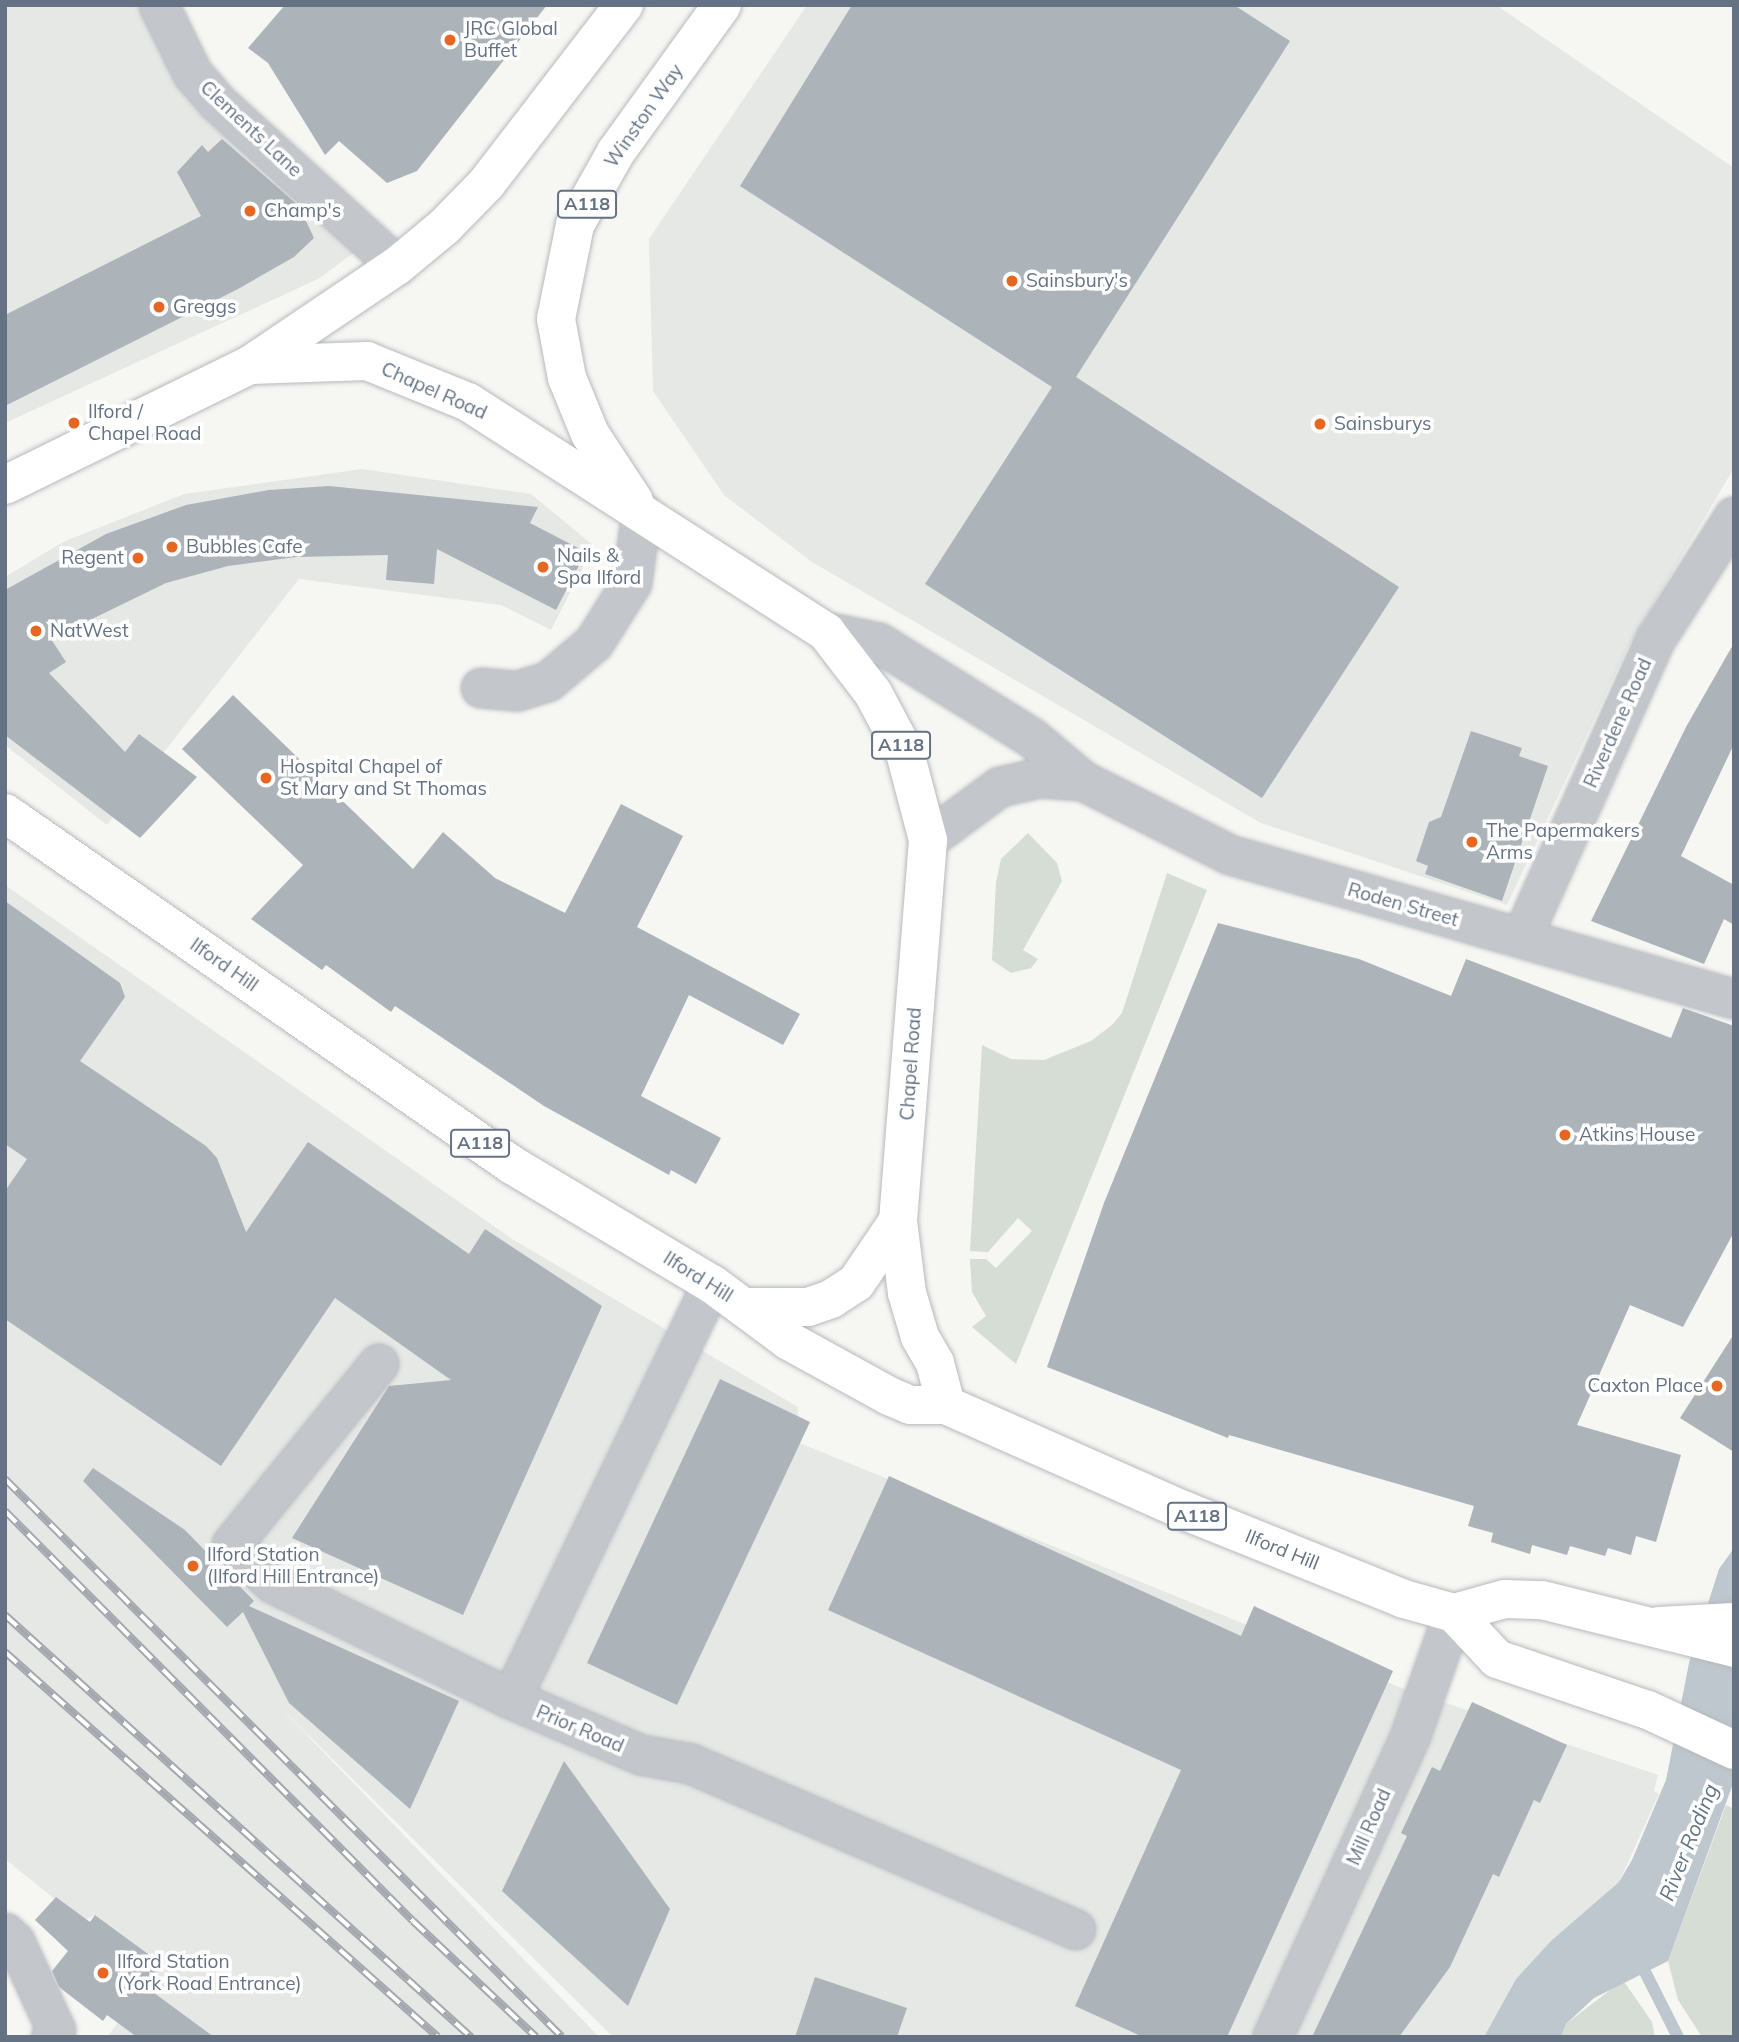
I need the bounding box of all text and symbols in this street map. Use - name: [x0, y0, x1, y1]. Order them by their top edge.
- place label: JRC Global Buffet: [464, 18, 558, 62]
- marker: JRC Global Buffet: [442, 32, 458, 48]
- street label: Winston Way: [600, 60, 688, 172]
- street label: Clements Lane: [196, 76, 306, 182]
- road number: A118: [556, 190, 618, 218]
- place label: Champ's: [264, 200, 341, 222]
- marker: Champ's: [242, 203, 258, 219]
- place label: Sainsbury's: [1026, 270, 1128, 292]
- marker: Sainsbury's: [1004, 273, 1020, 289]
- place label: Greggs: [173, 296, 236, 318]
- marker: Greggs: [151, 299, 167, 315]
- street label: Chapel Road: [378, 358, 490, 424]
- place label: Ilford / Chapel Road: [88, 401, 201, 445]
- place label: Sainsburys: [1334, 413, 1431, 435]
- marker: Ilford / Chapel Road: [66, 415, 82, 431]
- marker: Sainsburys: [1312, 416, 1328, 432]
- place label: Bubbles Cafe: [186, 536, 302, 558]
- marker: Bubbles Cafe: [164, 539, 180, 555]
- place label: Nails & Spa Ilford: [557, 545, 641, 589]
- place label: Regent: [61, 547, 124, 569]
- marker: Regent: [130, 550, 146, 566]
- marker: Nails & Spa Ilford: [535, 559, 551, 575]
- place label: NatWest: [50, 620, 129, 642]
- marker: NatWest: [28, 623, 44, 639]
- street label: Riverdene Road: [1579, 655, 1657, 791]
- road number: A118: [870, 730, 932, 760]
- place label: Hospital Chapel of St Mary and St Thomas: [280, 756, 487, 800]
- marker: Hospital Chapel of St Mary and St Thomas: [258, 770, 274, 786]
- place label: The Papermakers Arms: [1486, 820, 1640, 864]
- marker: The Papermakers Arms: [1464, 834, 1480, 850]
- street label: Roden Street: [1345, 878, 1461, 932]
- street label: Ilford Hill: [186, 933, 262, 997]
- street label: Chapel Road: [896, 1007, 926, 1121]
- place label: Atkins House: [1579, 1124, 1695, 1146]
- marker: Atkins House: [1557, 1127, 1573, 1143]
- road number: A118: [448, 1128, 512, 1158]
- street label: Ilford Hill: [659, 1247, 737, 1307]
- place label: Caxton Place: [1587, 1375, 1703, 1397]
- marker: Caxton Place: [1709, 1378, 1725, 1394]
- road number: A118: [1166, 1502, 1228, 1531]
- street label: Ilford Hill: [1242, 1525, 1322, 1575]
- place label: Ilford Station (Ilford Hill Entrance): [207, 1544, 379, 1588]
- marker: Ilford Station (Ilford Hill Entrance): [185, 1558, 201, 1574]
- street label: Prior Road: [533, 1700, 627, 1758]
- water label: River Roding: [1653, 1780, 1723, 1904]
- street label: Mill Road: [1342, 1785, 1396, 1869]
- place label: Ilford Station (York Road Entrance): [117, 1951, 301, 1995]
- marker: Ilford Station (York Road Entrance): [95, 1965, 111, 1981]

